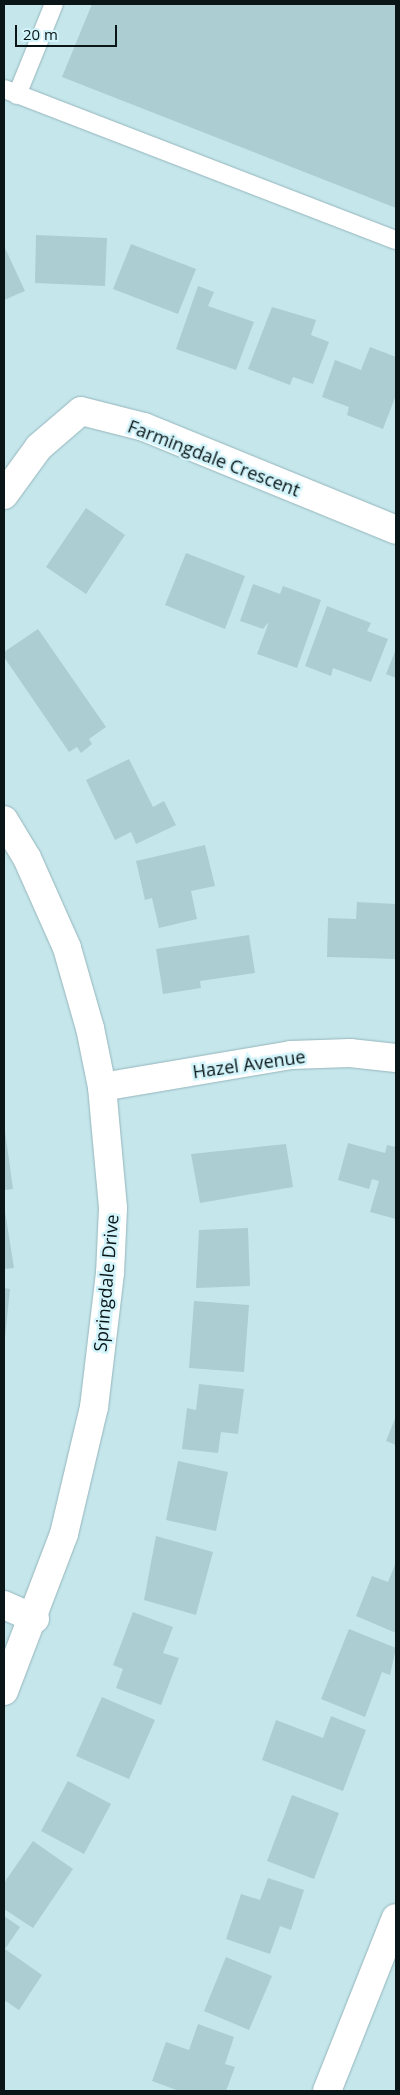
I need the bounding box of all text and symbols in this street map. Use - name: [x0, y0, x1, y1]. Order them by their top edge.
- scale bar: [18, 15, 120, 47]
- text: 20 m: [23, 24, 58, 44]
- street label: Farmingdale Crescent: [125, 415, 303, 501]
- street label: Hazel Avenue: [191, 1045, 307, 1083]
- street label: Springdale Drive: [89, 1213, 123, 1353]

